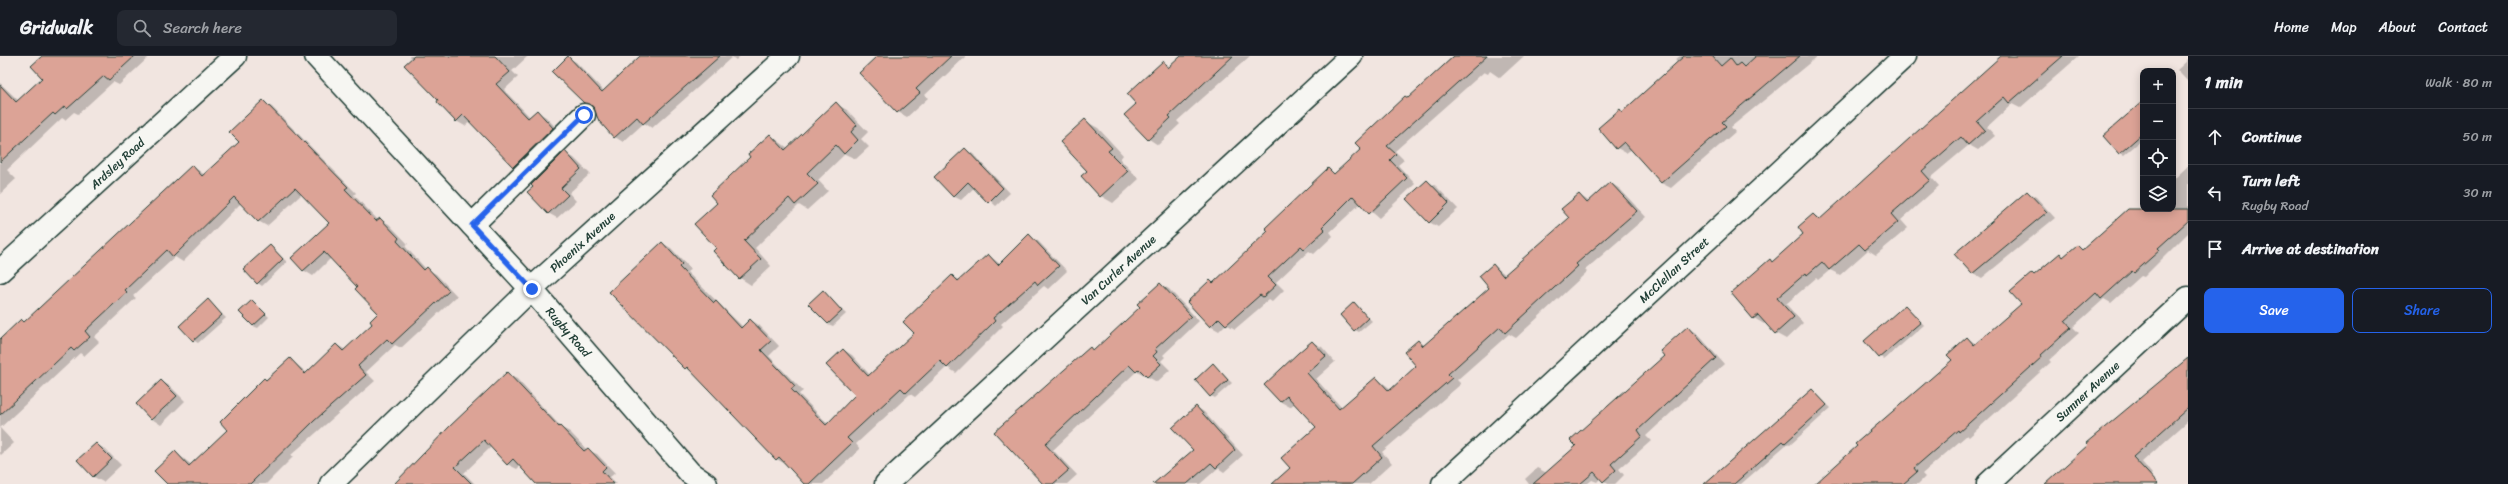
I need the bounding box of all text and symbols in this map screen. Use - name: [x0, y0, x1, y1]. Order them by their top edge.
- search box: [117, 10, 397, 46]
- text: Gridwalk: [20, 11, 93, 44]
- text: Search here: [163, 15, 242, 41]
- text: Home: [2274, 15, 2309, 40]
- text: Map: [2331, 15, 2357, 40]
- text: About: [2379, 15, 2416, 40]
- text: Contact: [2438, 15, 2488, 40]
- icon: search: [131, 17, 153, 39]
- text: 1 min: [2204, 67, 2243, 97]
- map controls: [2140, 68, 2176, 212]
- button: +: [2140, 68, 2176, 104]
- text: Walk · 80 m: [2425, 71, 2492, 94]
- button: −: [2140, 104, 2176, 140]
- route start: [575, 106, 593, 124]
- text: Continue: [2242, 124, 2302, 150]
- text: 50 m: [2462, 125, 2492, 148]
- icon: ahead: [2204, 126, 2226, 148]
- street label: Ardsley Road: [84, 132, 151, 196]
- button: locate: [2140, 140, 2176, 176]
- text: Turn left: [2242, 168, 2300, 194]
- button: layers: [2140, 176, 2176, 212]
- text: 30 m: [2463, 181, 2492, 204]
- icon: left: [2204, 182, 2226, 204]
- text: Rugby Road: [2242, 194, 2308, 217]
- street label: Phoenix Avenue: [544, 206, 621, 278]
- street label: Van Curler Avenue: [1076, 229, 1162, 311]
- street label: McClellan Street: [1634, 231, 1715, 309]
- text: Arrive at destination: [2242, 236, 2379, 262]
- icon: arrive: [2204, 238, 2226, 260]
- route end: [523, 280, 541, 298]
- button: Save: [2204, 288, 2344, 333]
- button: Share: [2352, 288, 2492, 333]
- street label: Rugby Road: [540, 302, 598, 364]
- street label: Sumner Avenue: [2050, 355, 2125, 427]

